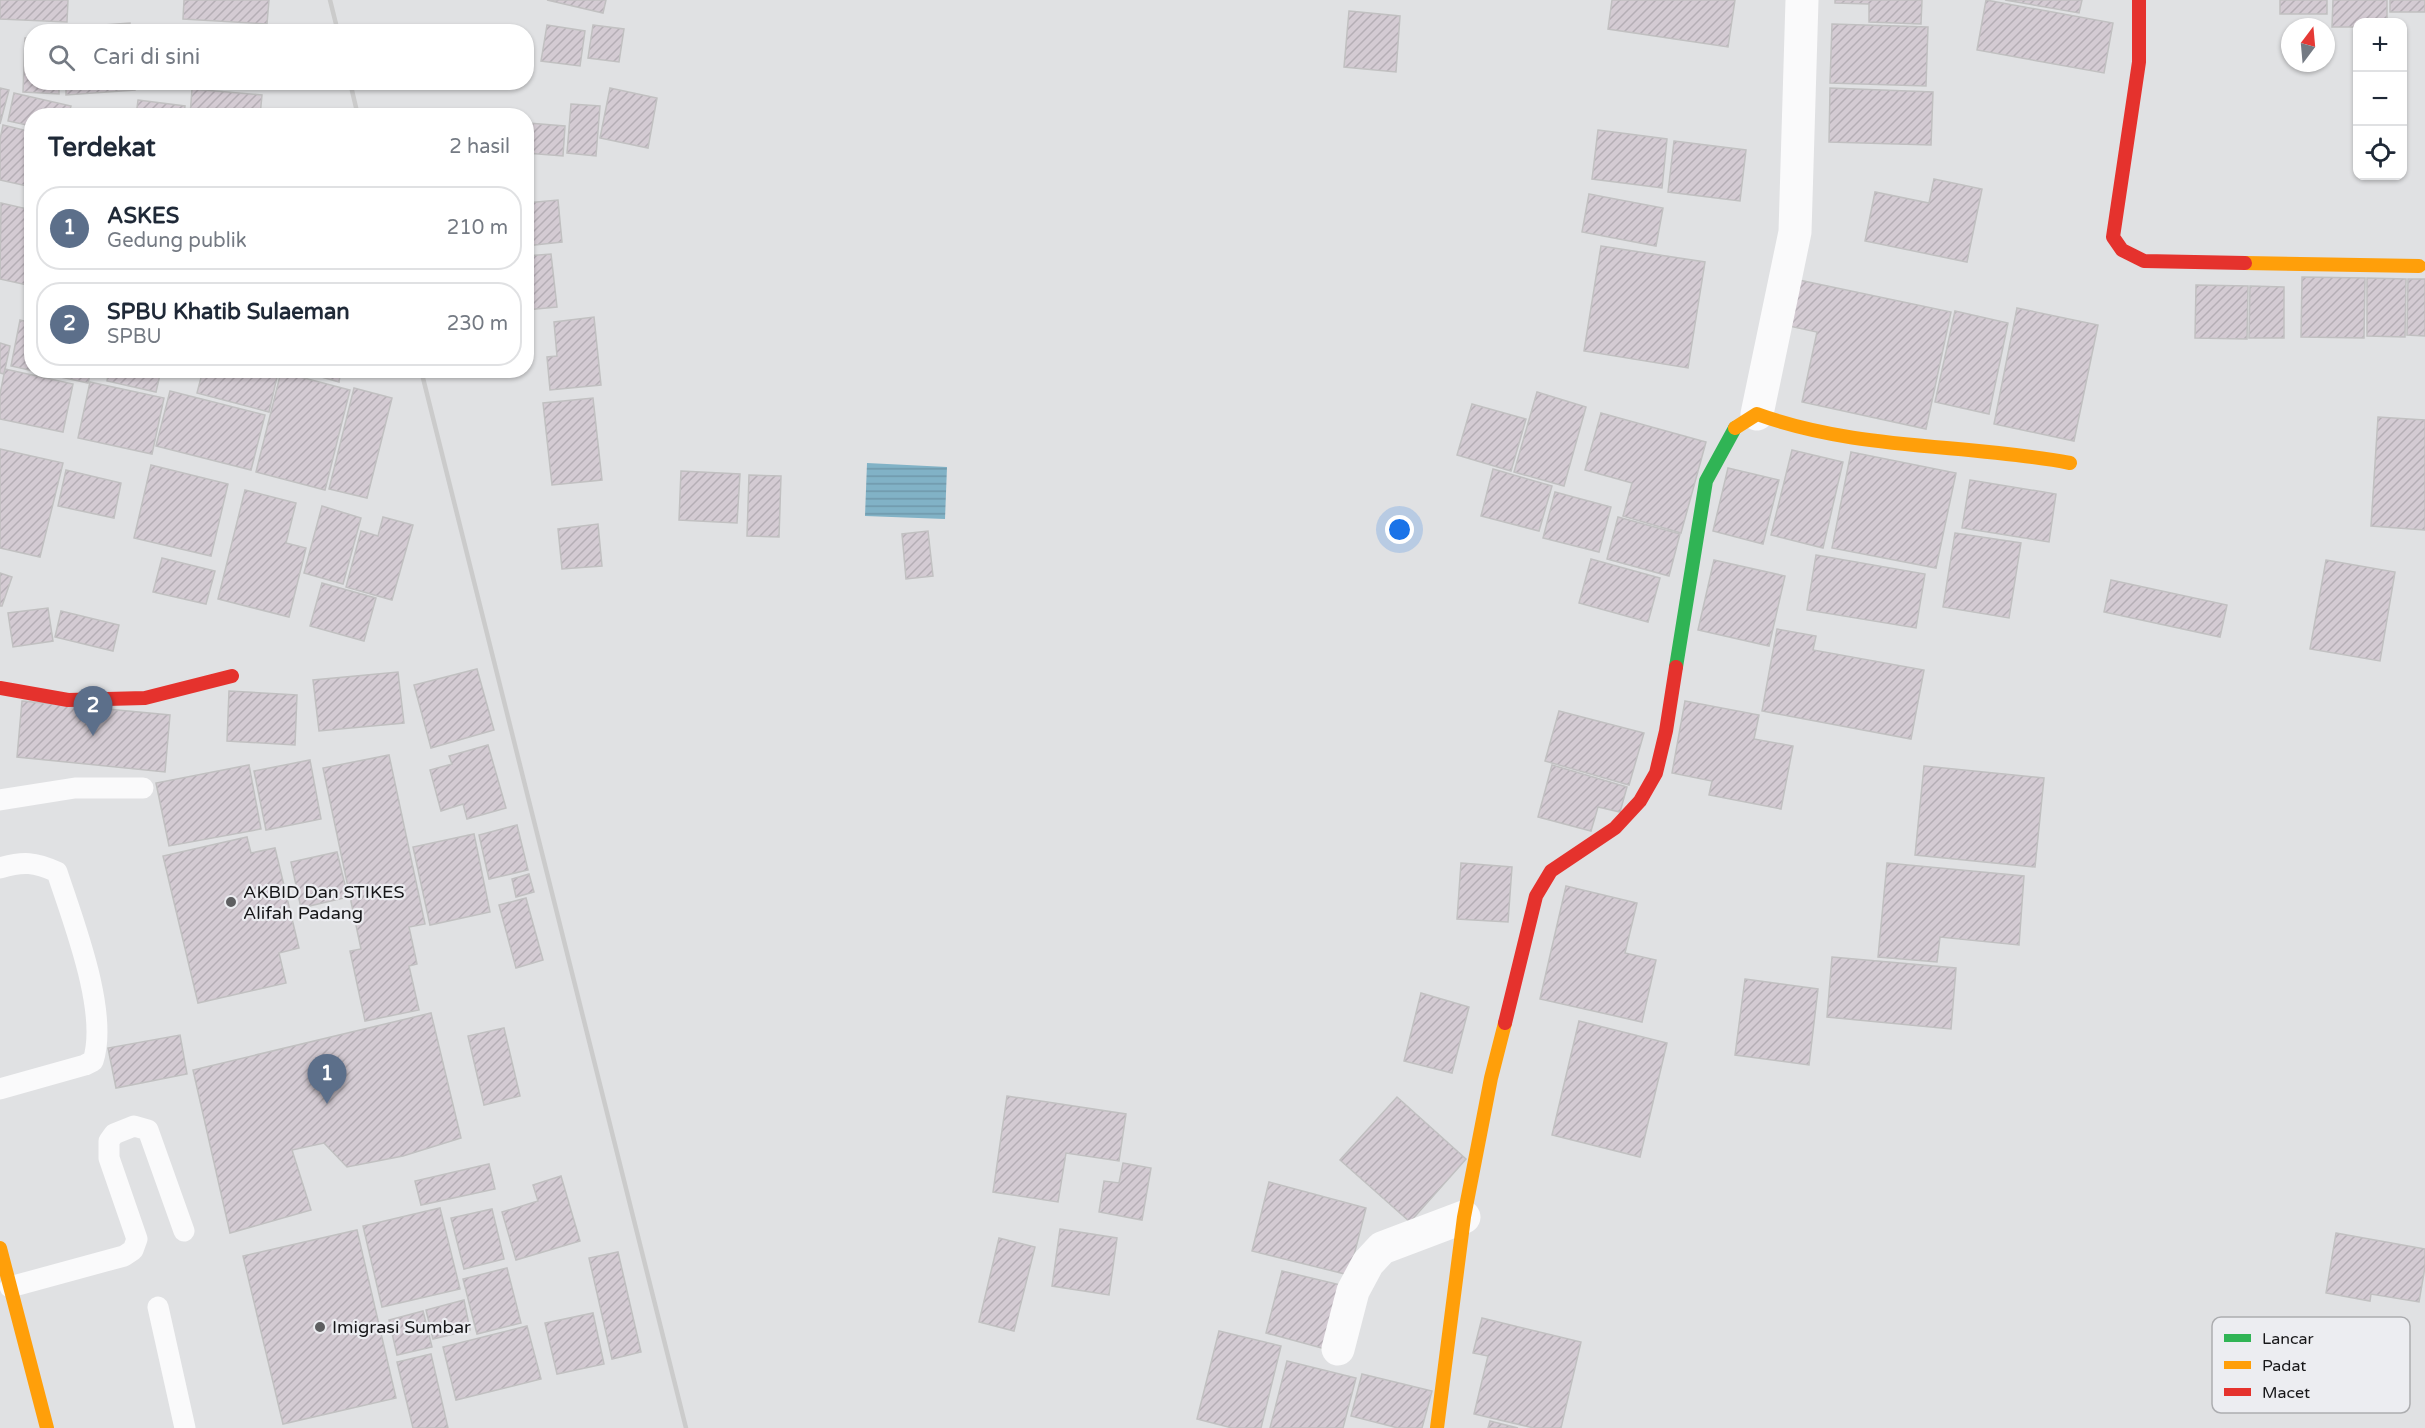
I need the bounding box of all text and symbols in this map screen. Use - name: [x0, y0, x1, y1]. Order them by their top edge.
- north arrow: [2281, 18, 2335, 72]
- map controls: [2353, 18, 2407, 180]
- button: +: [2353, 18, 2407, 72]
- search box: [24, 24, 534, 90]
- icon: search: [45, 41, 78, 74]
- text: Cari di sini: [93, 44, 200, 70]
- button: −: [2353, 72, 2407, 126]
- button: locate: [2353, 126, 2407, 180]
- text: Terdekat: [48, 132, 156, 163]
- text: 2 hasil: [449, 135, 510, 159]
- text: ASKES: [107, 203, 179, 229]
- text: 1: [63, 216, 76, 240]
- text: 210 m: [447, 216, 508, 240]
- text: Gedung publik: [107, 229, 247, 253]
- text: SPBU Khatib Sulaeman: [107, 299, 350, 325]
- text: 2: [63, 312, 76, 336]
- text: 230 m: [447, 312, 508, 336]
- text: SPBU: [107, 325, 162, 349]
- your location: [1385, 515, 1414, 544]
- pin: 2: [74, 686, 112, 736]
- place label: AKBID Dan STIKES Alifah Padang: [243, 881, 405, 924]
- marker: AKBID Dan STIKES Alifah Padang: [224, 895, 238, 909]
- pin: 1: [308, 1054, 346, 1104]
- place label: Imigrasi Sumbar: [332, 1316, 471, 1338]
- legend: [2212, 1317, 2410, 1413]
- marker: Imigrasi Sumbar: [313, 1320, 327, 1334]
- text: Lancar: [2262, 1329, 2314, 1349]
- text: Padat: [2262, 1356, 2306, 1376]
- text: Macet: [2262, 1383, 2310, 1403]

